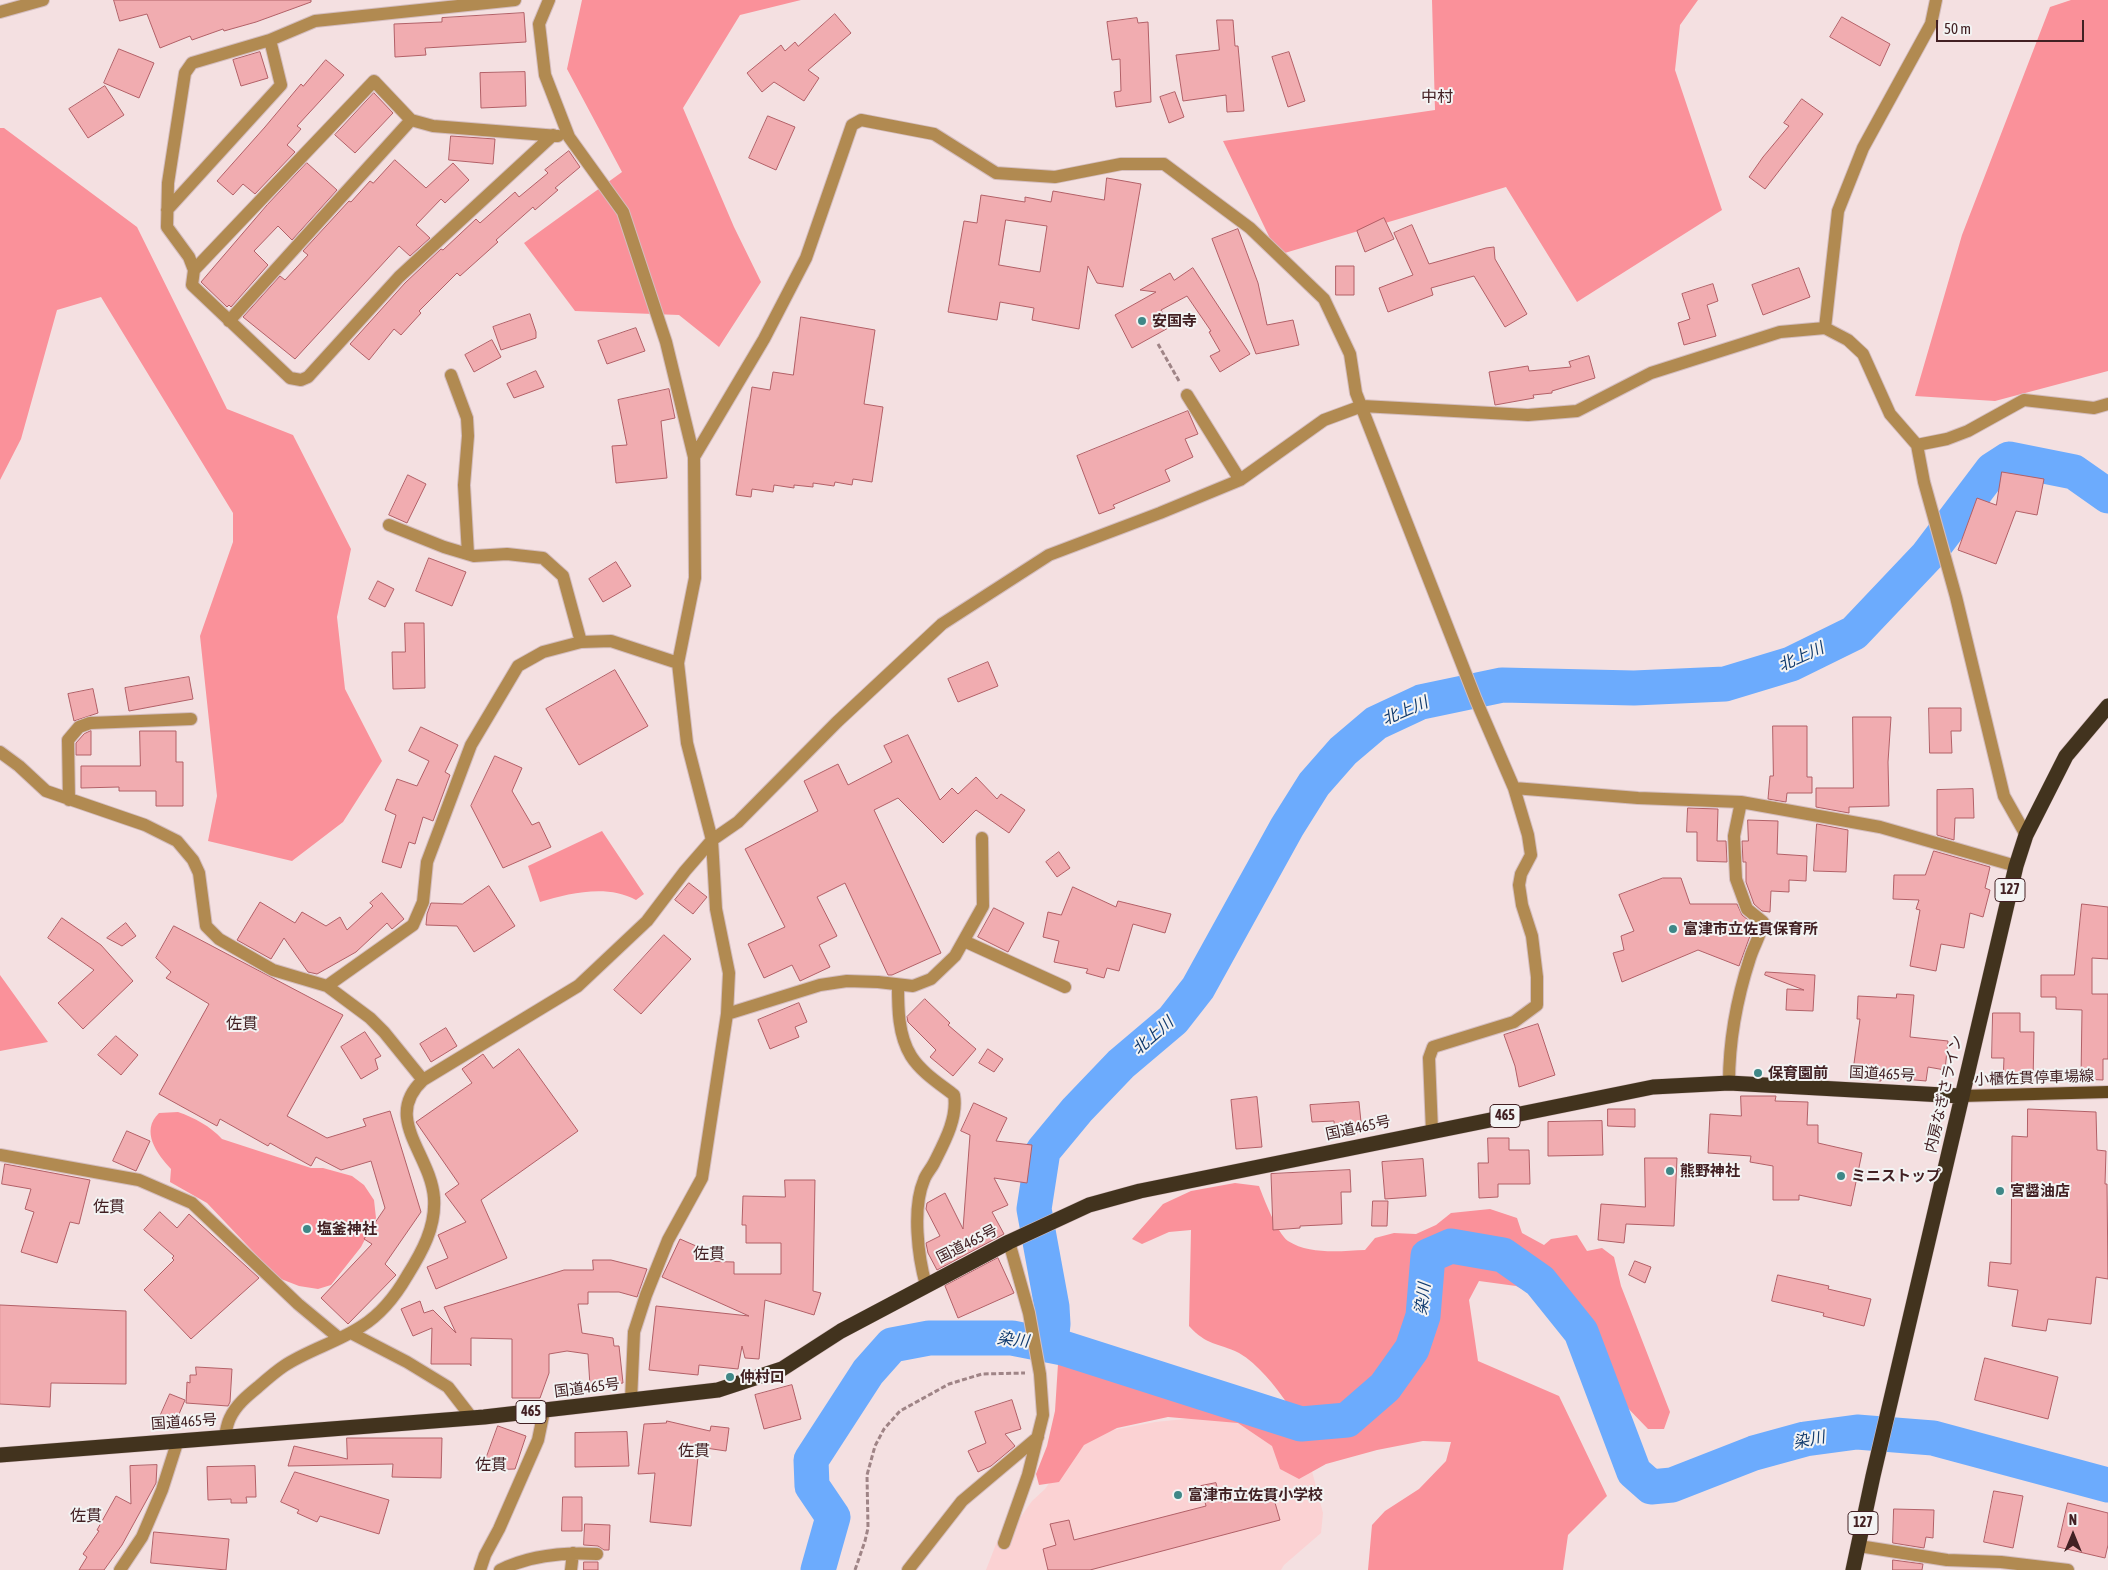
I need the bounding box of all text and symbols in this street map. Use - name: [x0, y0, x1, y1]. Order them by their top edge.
- scale bar: [1938, 10, 2086, 42]
- text: 50 m: [1944, 20, 1971, 37]
- district label: 中村: [1421, 87, 1453, 107]
- place label: 安国寺: [1152, 312, 1197, 330]
- marker: 安国寺: [1136, 315, 1148, 327]
- water label: 北上川: [1775, 638, 1827, 676]
- water label: 北上川: [1379, 693, 1431, 729]
- road number: 127: [1995, 878, 2025, 902]
- place label: 富津市立佐貫保育所: [1683, 920, 1818, 938]
- marker: 富津市立佐貫保育所: [1667, 923, 1679, 935]
- water label: 北上川: [1129, 1013, 1177, 1059]
- district label: 佐貫: [226, 1014, 258, 1034]
- street label: 内房なぎさライン: [1922, 1034, 1966, 1154]
- street label: 国道465号: [1848, 1063, 1916, 1085]
- place label: 保育園前: [1768, 1064, 1828, 1082]
- marker: 保育園前: [1752, 1067, 1764, 1079]
- street label: 小櫃佐貫停車場線: [1974, 1067, 2094, 1089]
- road number: 465: [1490, 1104, 1520, 1128]
- street label: 国道465号: [1324, 1112, 1392, 1144]
- place label: 熊野神社: [1680, 1162, 1740, 1180]
- marker: 熊野神社: [1664, 1165, 1676, 1177]
- place label: ミニストップ: [1851, 1167, 1941, 1185]
- marker: ミニストップ: [1835, 1170, 1847, 1182]
- place label: 宮醤油店: [2010, 1182, 2070, 1200]
- marker: 宮醤油店: [1994, 1185, 2006, 1197]
- district label: 佐貫: [93, 1197, 125, 1217]
- place label: 塩釜神社: [317, 1220, 377, 1238]
- street label: 国道465号: [933, 1221, 1001, 1267]
- marker: 塩釜神社: [301, 1223, 313, 1235]
- district label: 佐貫: [693, 1244, 725, 1264]
- water label: 染川: [1412, 1282, 1434, 1316]
- water label: 染川: [996, 1329, 1030, 1351]
- place label: 仲村口: [740, 1368, 785, 1386]
- marker: 仲村口: [724, 1371, 736, 1383]
- street label: 国道465号: [553, 1375, 621, 1401]
- road number: 465: [516, 1400, 546, 1424]
- street label: 国道465号: [150, 1411, 218, 1433]
- water label: 染川: [1791, 1428, 1827, 1452]
- district label: 佐貫: [678, 1441, 710, 1461]
- district label: 佐貫: [475, 1455, 507, 1475]
- place label: 富津市立佐貫小学校: [1188, 1486, 1323, 1504]
- marker: 富津市立佐貫小学校: [1172, 1489, 1184, 1501]
- district label: 佐貫: [70, 1506, 102, 1526]
- north arrow: [2048, 1510, 2098, 1560]
- road number: 127: [1848, 1512, 1878, 1535]
- text: N: [2069, 1512, 2077, 1528]

